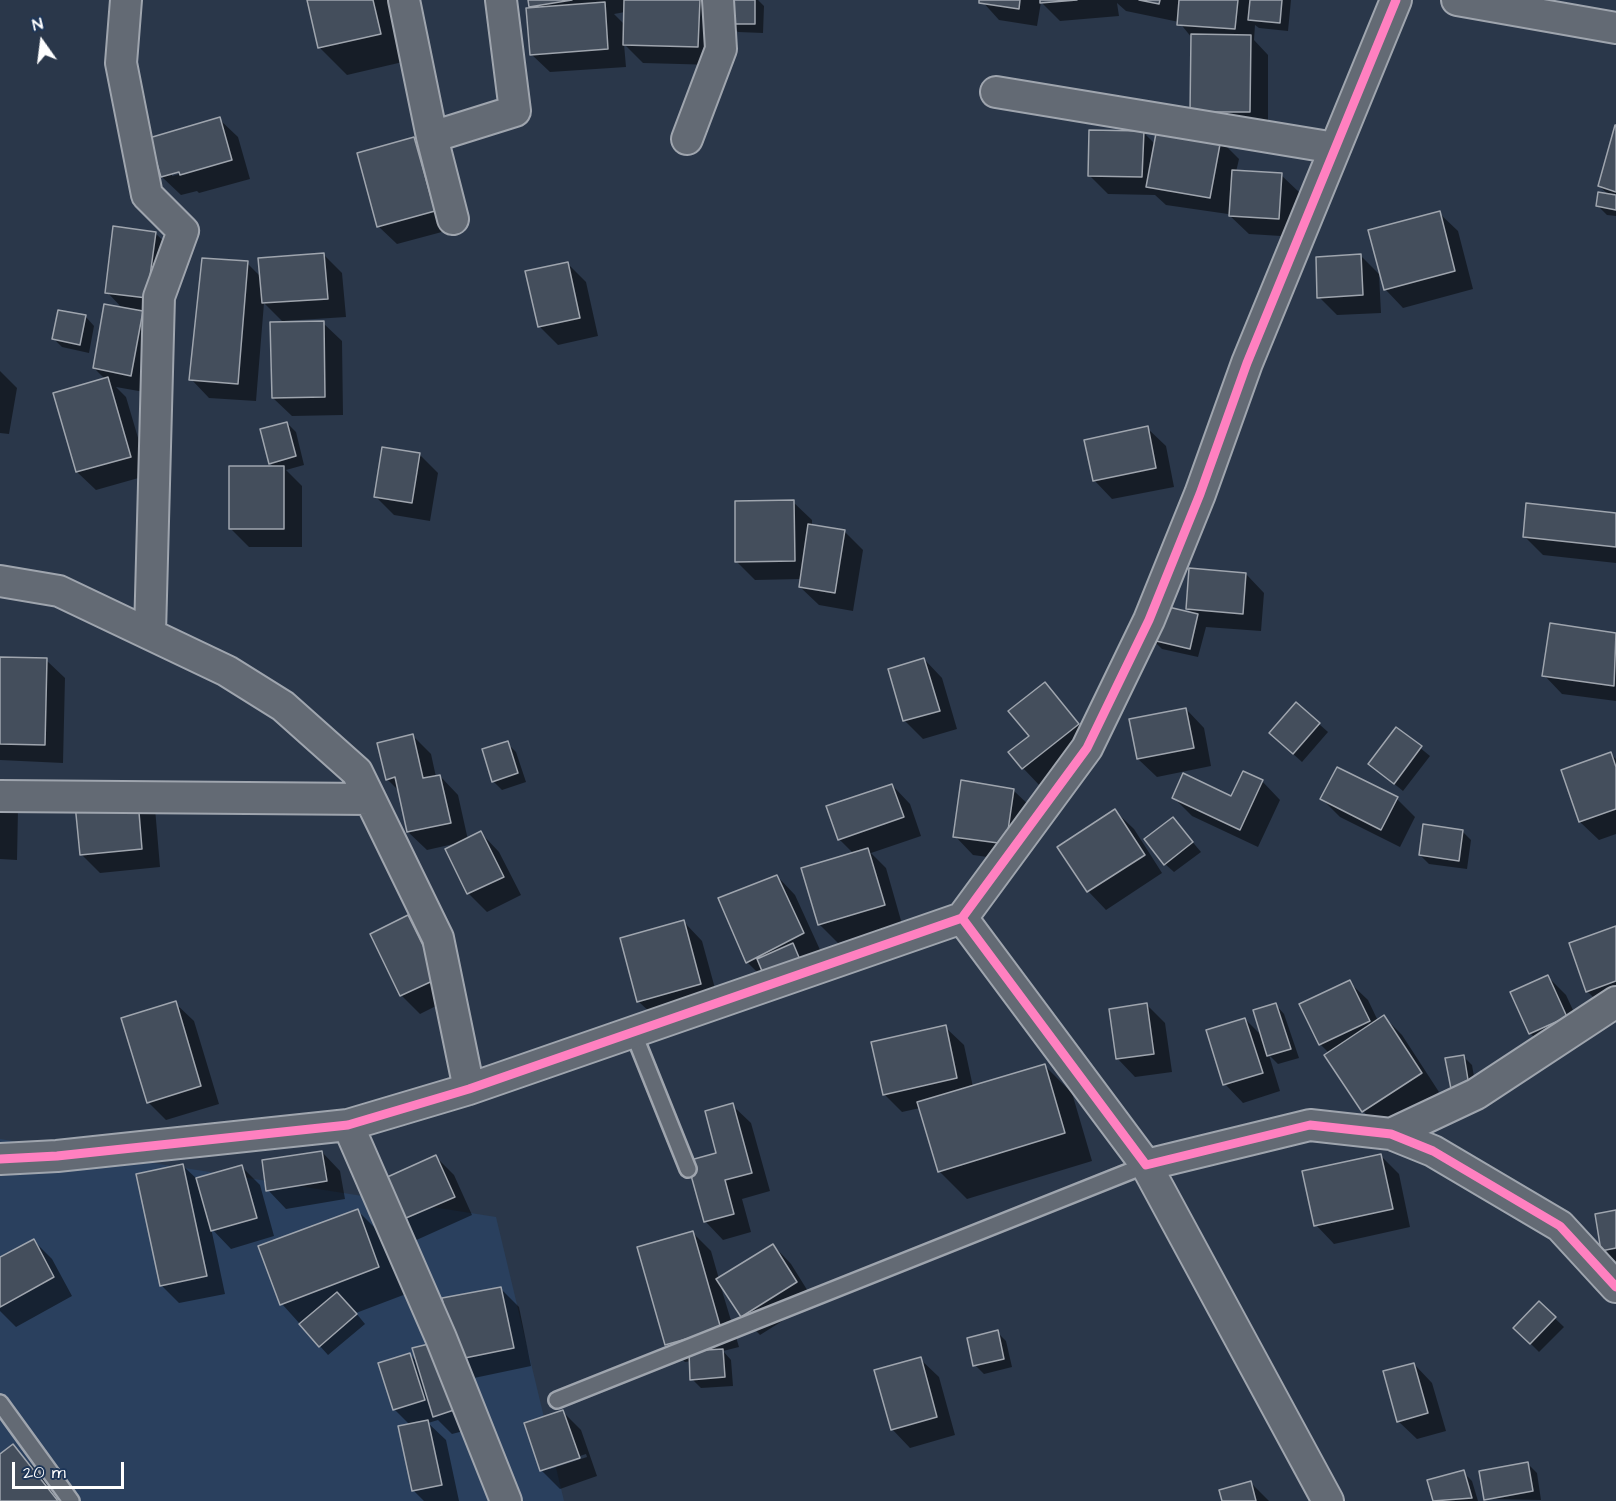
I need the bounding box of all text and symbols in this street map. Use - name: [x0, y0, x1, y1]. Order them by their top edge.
- north arrow: [12, 12, 72, 72]
- text: N: [30, 13, 45, 36]
- scale bar: [15, 1450, 128, 1488]
- text: 20 m: [23, 1460, 66, 1485]

